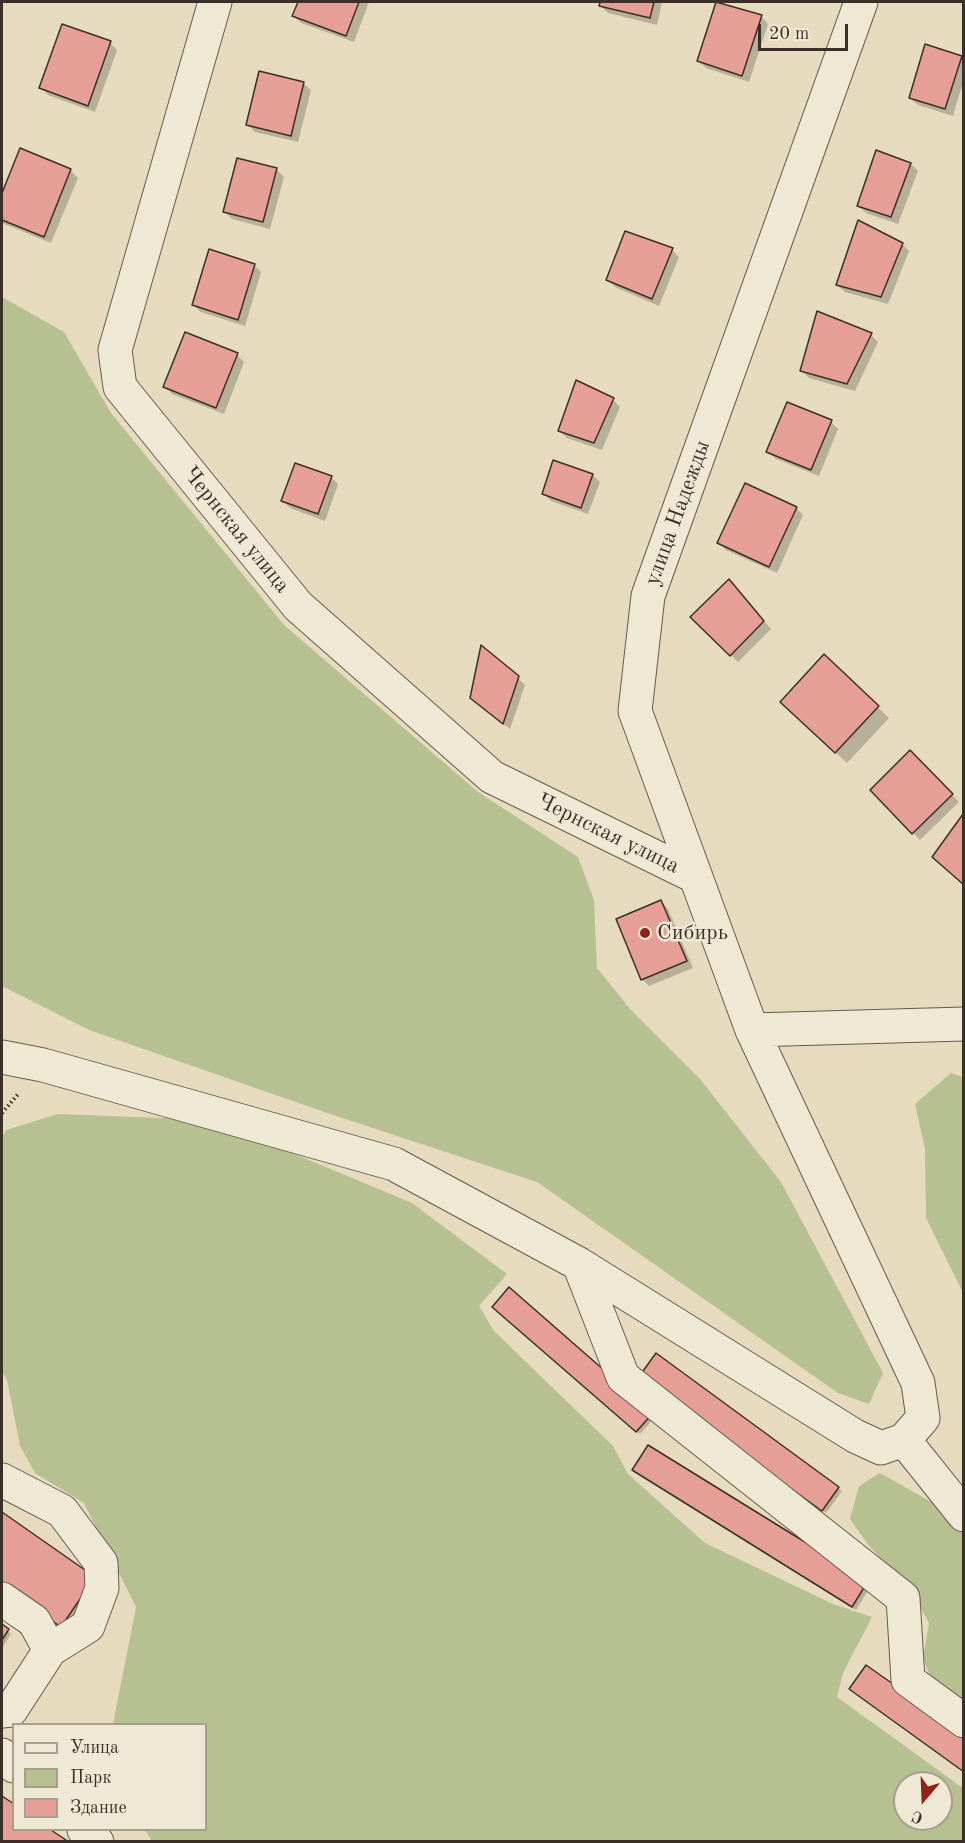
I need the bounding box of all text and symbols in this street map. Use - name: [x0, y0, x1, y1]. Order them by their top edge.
- scale bar: [761, 12, 851, 50]
- text: 20 m: [769, 25, 809, 43]
- street label: улица Надежды: [639, 437, 717, 589]
- street label: Чернская улица: [177, 461, 295, 599]
- street label: Чернская улица: [533, 788, 683, 880]
- place label: Сибирь: [657, 920, 728, 946]
- marker: Сибирь: [638, 926, 652, 940]
- legend: [12, 1723, 207, 1831]
- text: Улица: [70, 1739, 119, 1757]
- text: Парк: [70, 1769, 111, 1787]
- north arrow: [893, 1771, 953, 1831]
- text: Здание: [70, 1799, 127, 1817]
- text: С: [910, 1807, 925, 1825]

